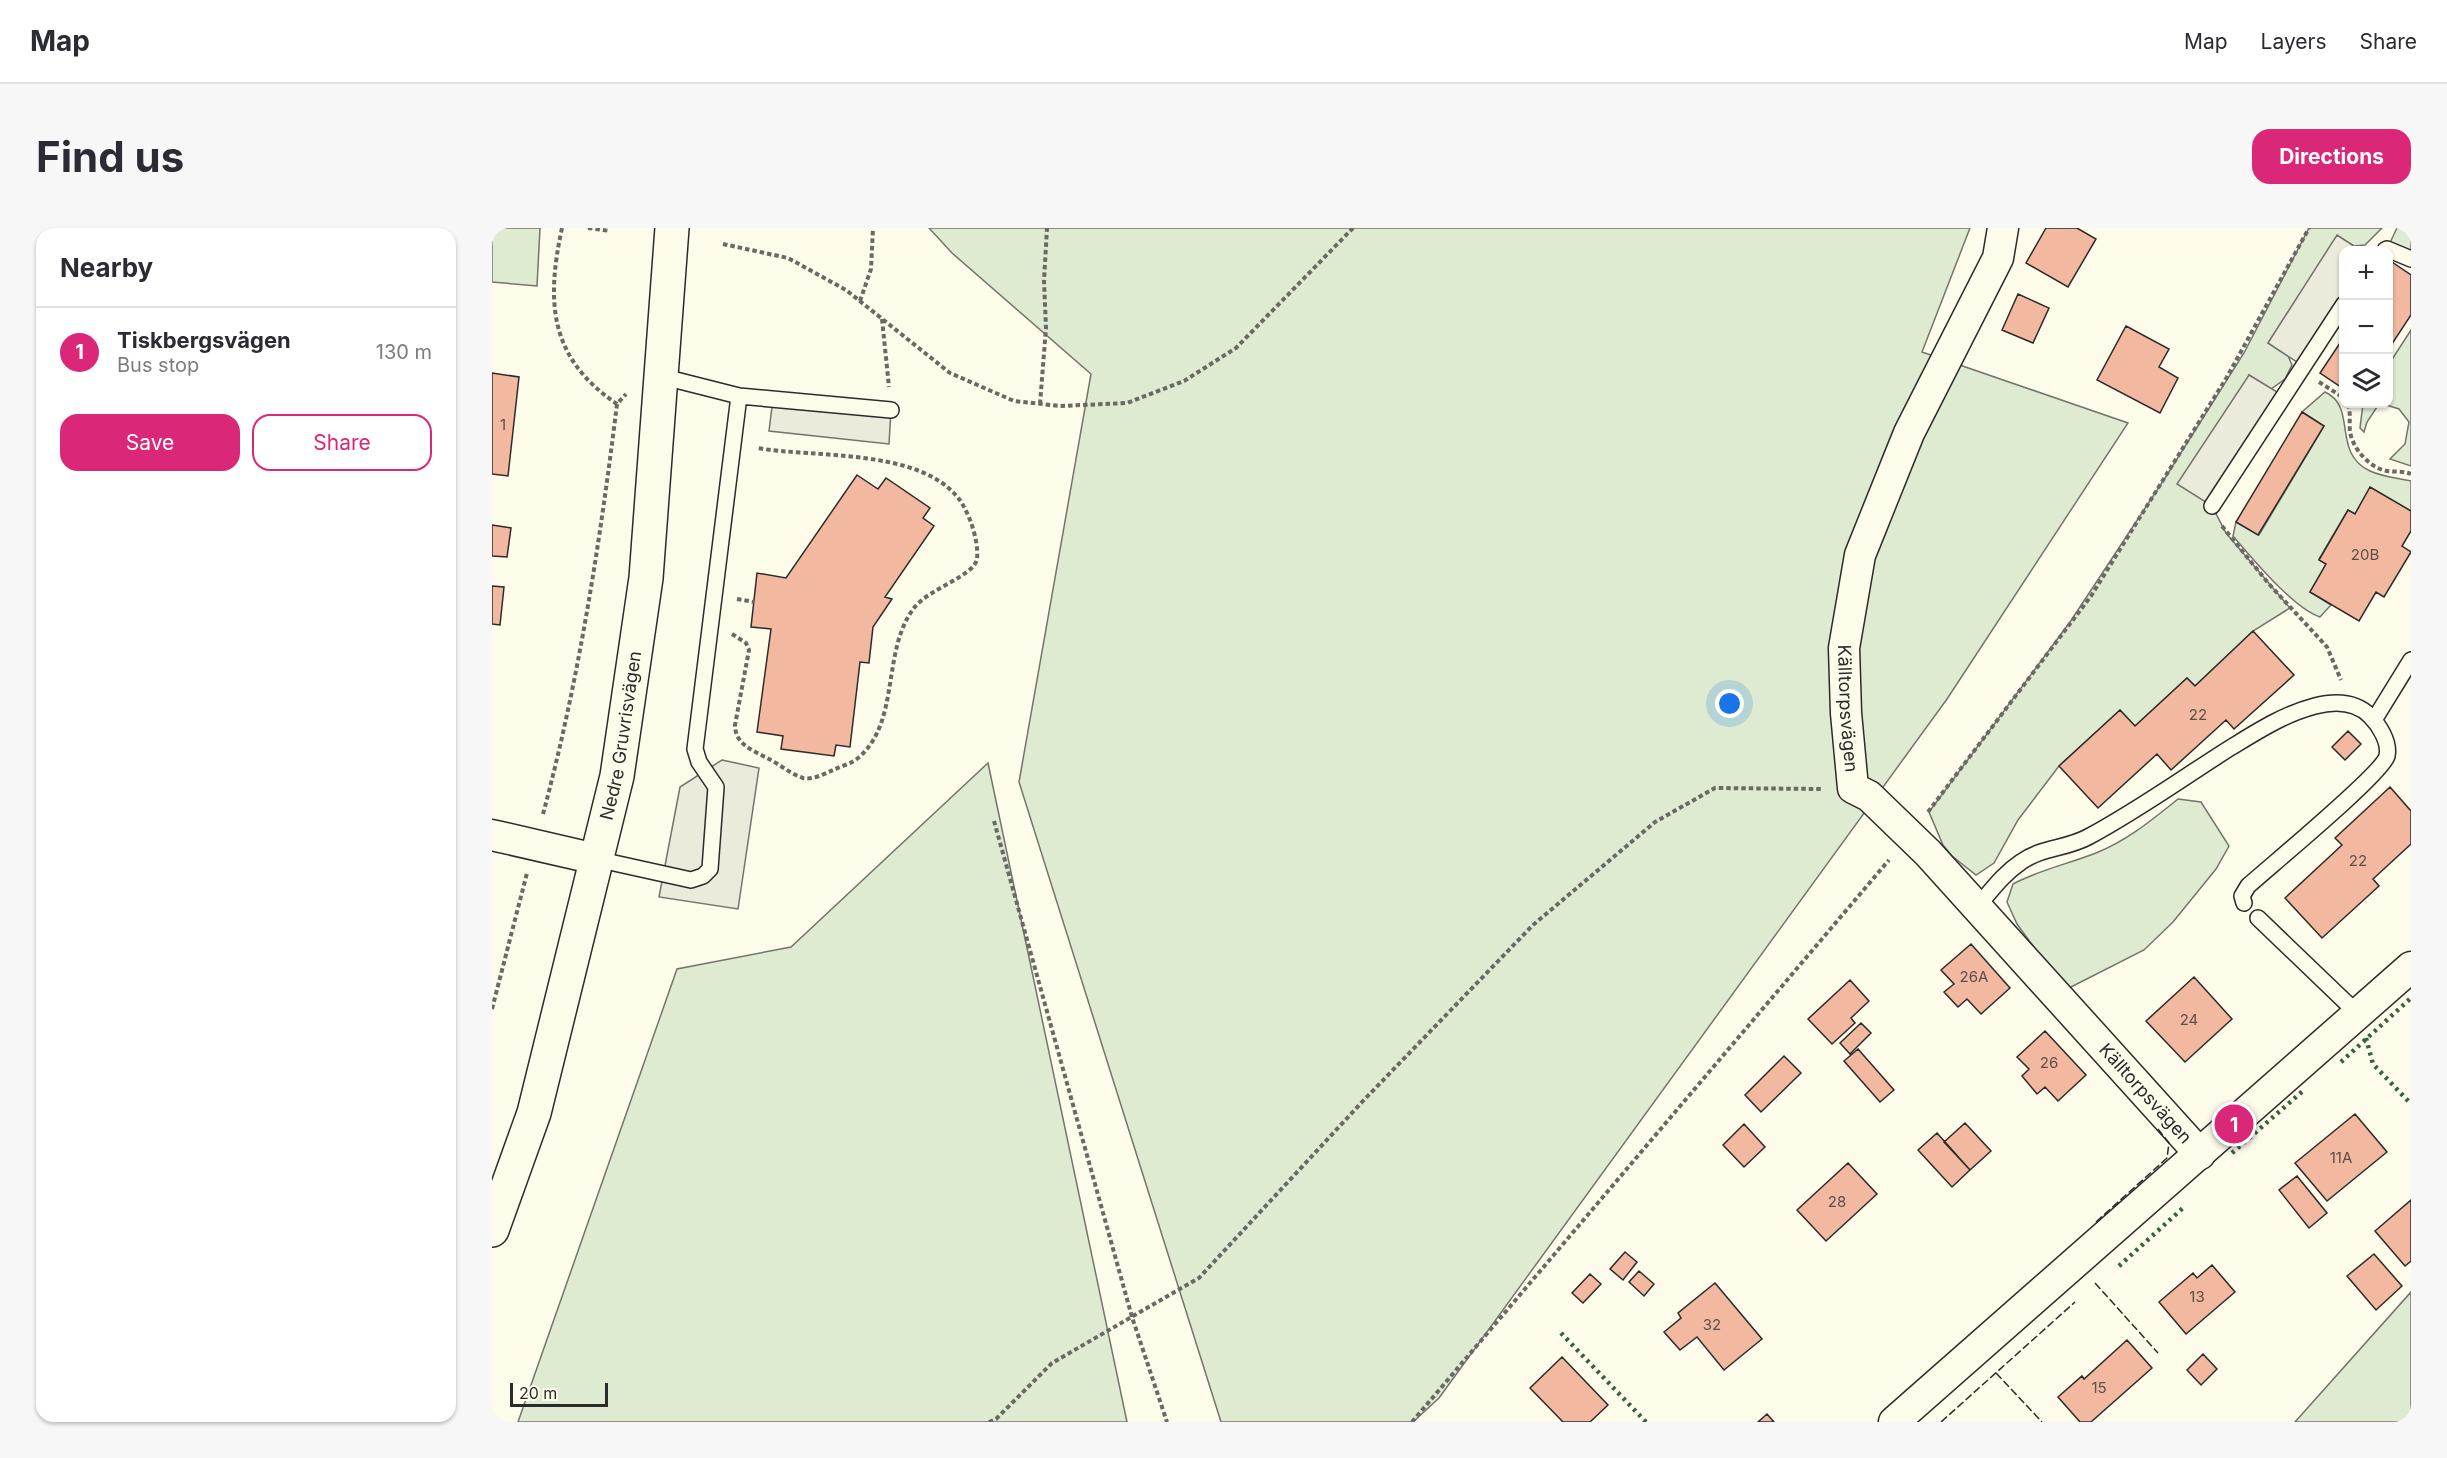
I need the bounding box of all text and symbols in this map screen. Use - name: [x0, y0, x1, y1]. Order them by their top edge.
- text: Map: [30, 24, 90, 58]
- text: Map: [2184, 29, 2228, 54]
- text: Layers: [2261, 29, 2327, 54]
- text: Share: [2360, 29, 2417, 54]
- button: Directions: [2252, 129, 2411, 184]
- text: Find us: [36, 131, 184, 182]
- map controls: [2339, 246, 2393, 408]
- button: +: [2339, 246, 2393, 300]
- text: Nearby: [60, 252, 153, 283]
- button: −: [2339, 300, 2393, 354]
- text: Tiskbergsvägen: [117, 327, 291, 353]
- text: 1: [75, 340, 84, 364]
- text: 130 m: [376, 340, 432, 364]
- text: Bus stop: [117, 353, 199, 377]
- button: layers: [2339, 354, 2393, 408]
- button: Save: [60, 414, 240, 471]
- button: Share: [252, 414, 432, 471]
- house number: 1: [500, 415, 506, 434]
- house number: 20B: [2351, 545, 2379, 564]
- street label: Källtorpsvägen: [1834, 644, 1862, 773]
- street label: Nedre Gruvrisvägen: [596, 649, 645, 822]
- your location: [1715, 689, 1744, 718]
- house number: 22: [2189, 705, 2207, 724]
- house number: 22: [2349, 851, 2367, 870]
- house number: 26A: [1960, 967, 1988, 986]
- house number: 24: [2180, 1010, 2198, 1029]
- street label: Källtorpsvägen: [2095, 1039, 2196, 1148]
- house number: 26: [2040, 1053, 2058, 1072]
- pin: 1: [2214, 1102, 2254, 1146]
- house number: 11A: [2330, 1148, 2352, 1167]
- house number: 28: [1828, 1192, 1846, 1211]
- house number: 13: [2189, 1287, 2205, 1306]
- house number: 32: [1703, 1315, 1721, 1334]
- house number: 15: [2091, 1378, 2107, 1397]
- scale bar: [510, 1380, 608, 1408]
- text: 20 m: [519, 1383, 557, 1403]

